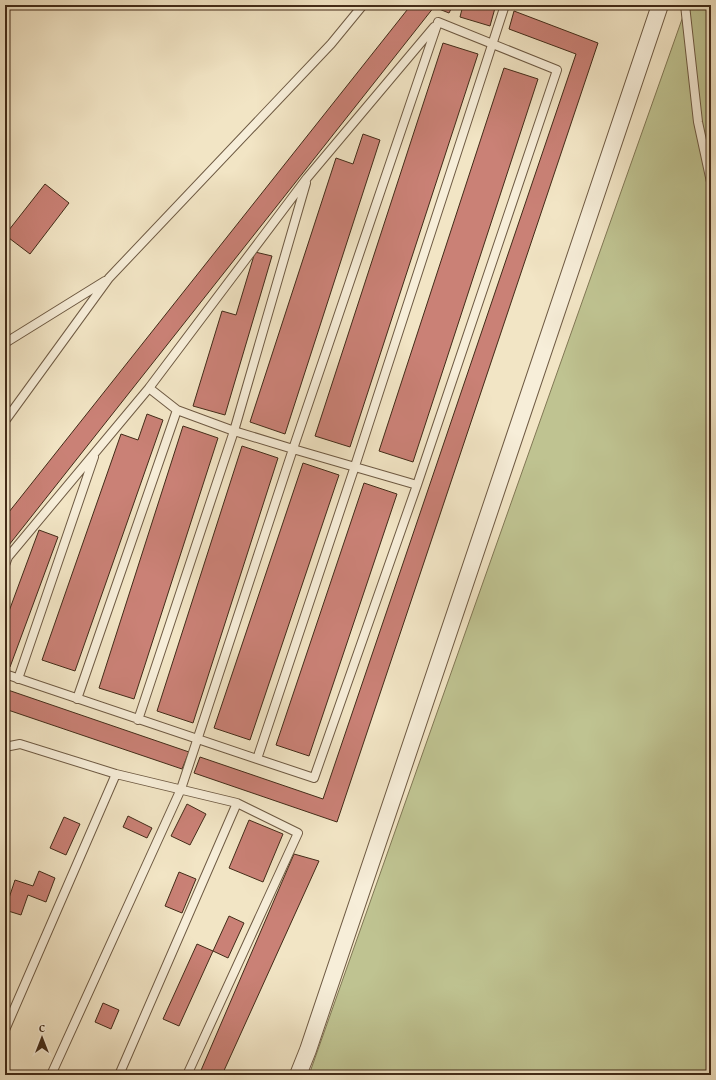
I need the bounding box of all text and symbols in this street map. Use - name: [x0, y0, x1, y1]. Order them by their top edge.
- north arrow: [22, 1018, 62, 1058]
- text: С: [39, 1020, 45, 1036]

